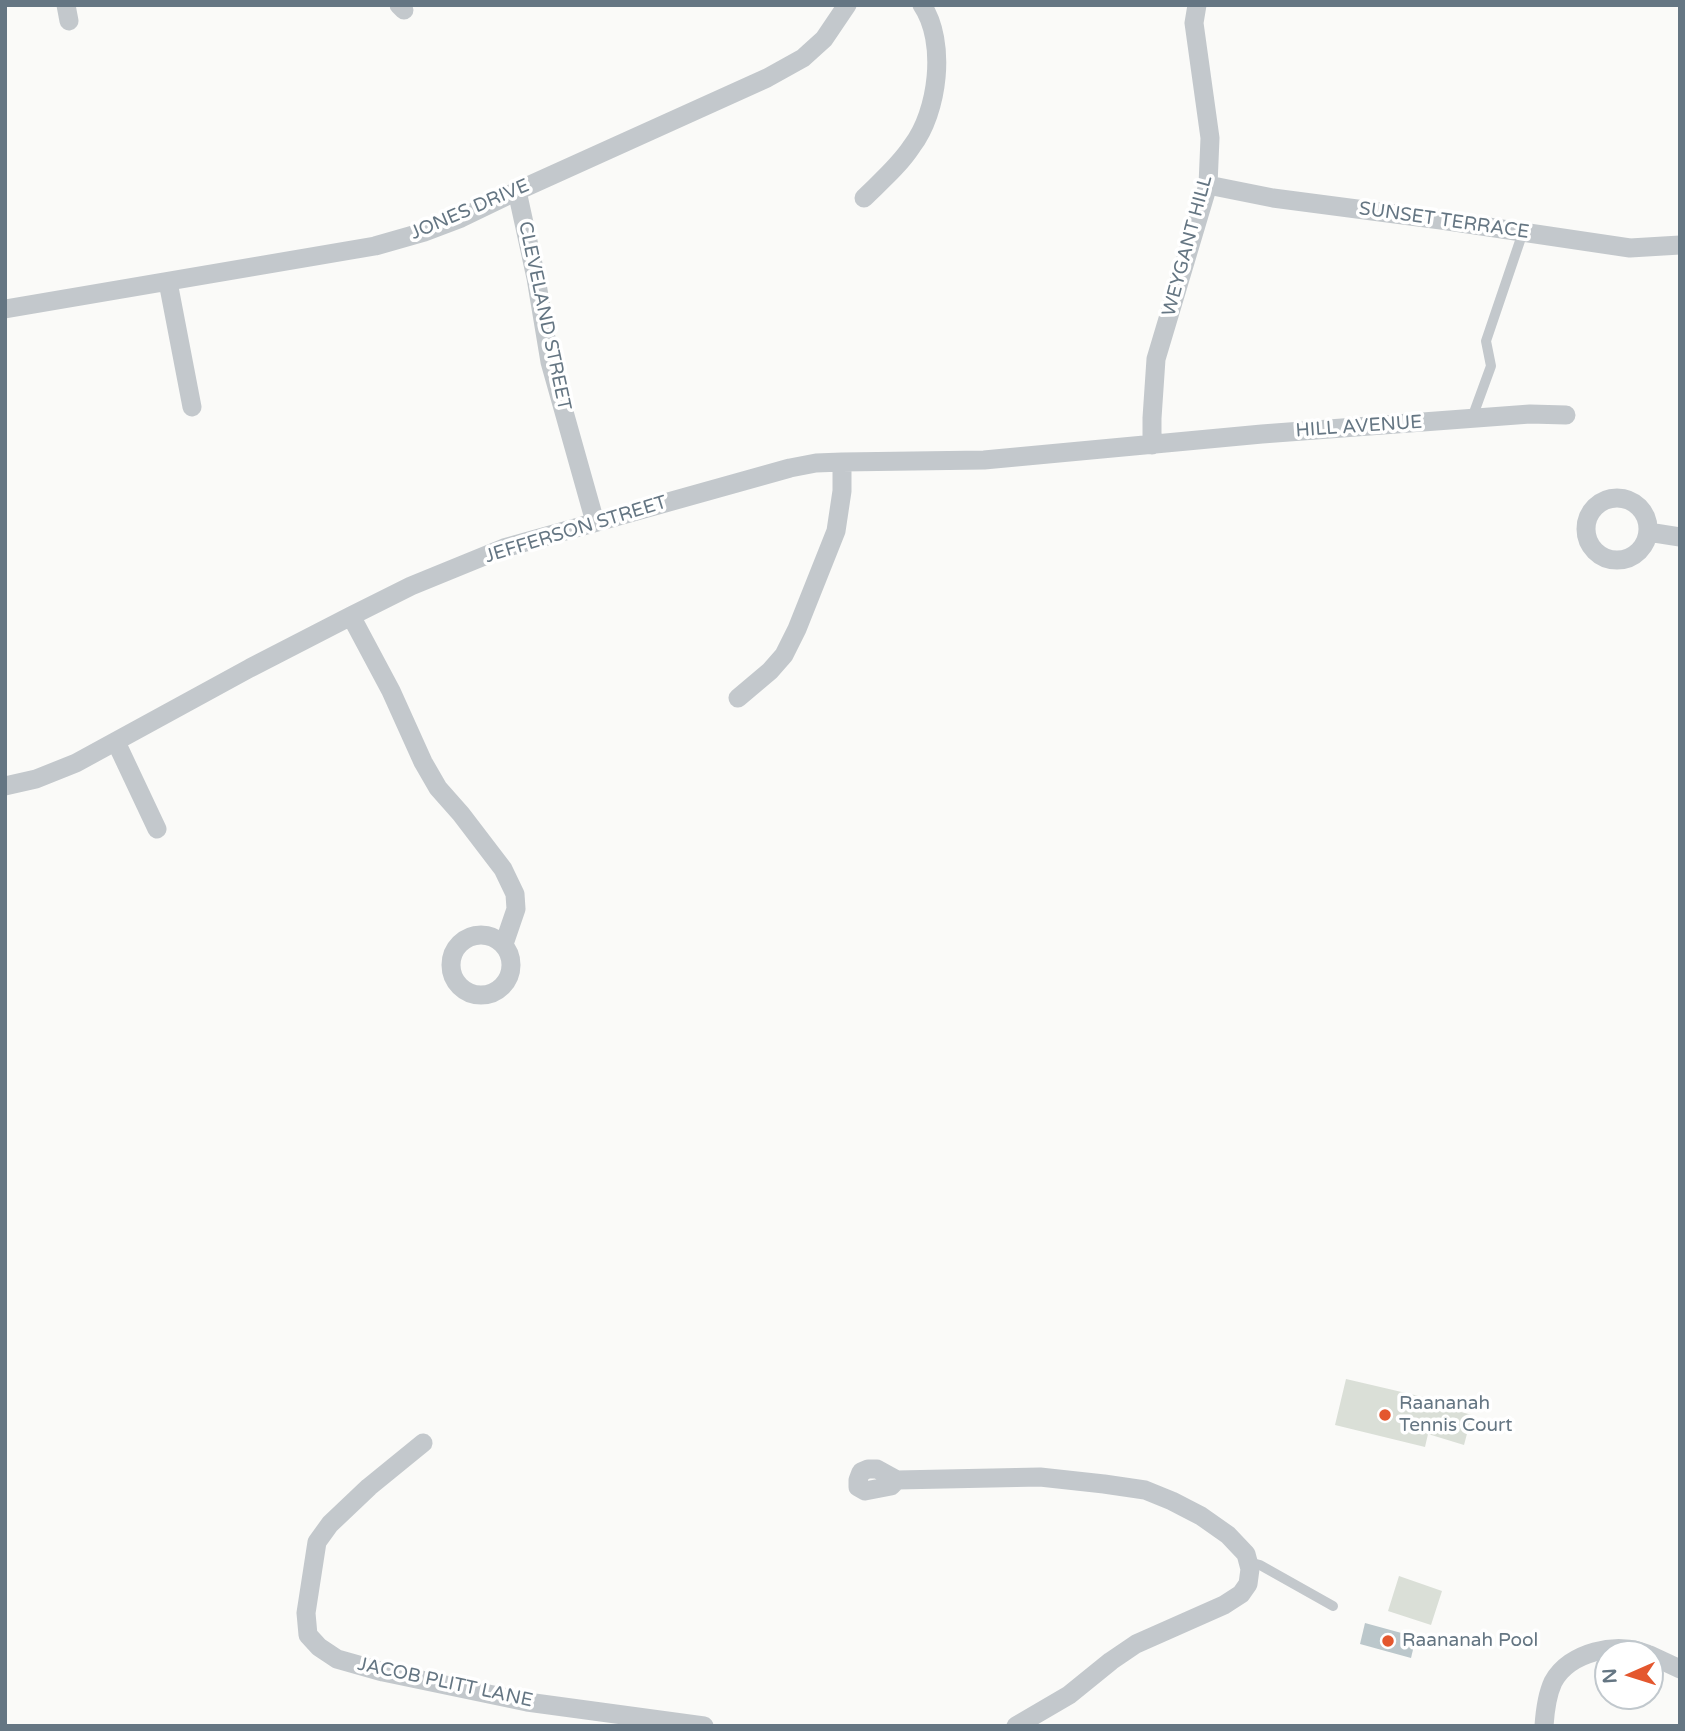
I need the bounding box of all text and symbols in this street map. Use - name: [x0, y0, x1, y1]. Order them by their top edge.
- street label: WEYGANT HILL: [1158, 173, 1218, 319]
- street label: JONES DRIVE: [407, 175, 533, 245]
- street label: SUNSET TERRACE: [1357, 198, 1531, 244]
- street label: CLEVELAND STREET: [513, 219, 575, 413]
- street label: HILL AVENUE: [1295, 411, 1423, 443]
- street label: JEFFERSON STREET: [482, 491, 670, 569]
- place label: Raananah Tennis Court: [1399, 1393, 1513, 1437]
- marker: Raananah Tennis Court: [1377, 1407, 1393, 1423]
- place label: Raananah Pool: [1402, 1630, 1538, 1652]
- marker: Raananah Pool: [1380, 1633, 1396, 1649]
- north arrow: [1594, 1640, 1664, 1710]
- street label: JACOB PLITT LANE: [355, 1653, 535, 1713]
- text: N: [1599, 1668, 1621, 1684]

